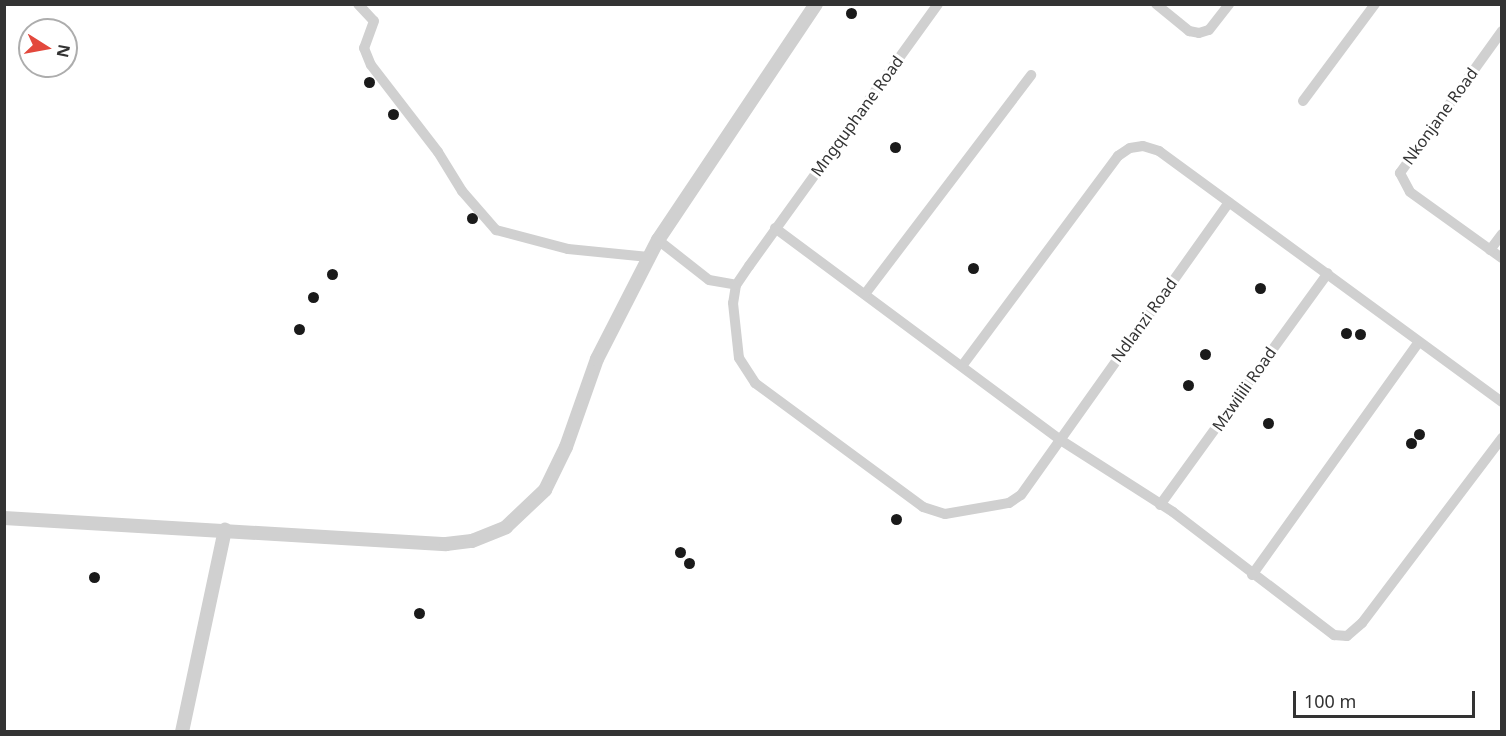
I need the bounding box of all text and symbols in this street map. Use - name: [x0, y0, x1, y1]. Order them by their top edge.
- north arrow: [18, 18, 78, 78]
- text: N: [52, 43, 76, 60]
- street label: Mngquphane Road: [807, 52, 907, 180]
- street label: Nkonjane Road: [1398, 64, 1482, 168]
- street label: Ndlanzi Road: [1107, 274, 1181, 366]
- street label: Mzwilili Road: [1208, 343, 1280, 435]
- scale bar: [1296, 679, 1478, 717]
- text: 100 m: [1304, 689, 1356, 713]

